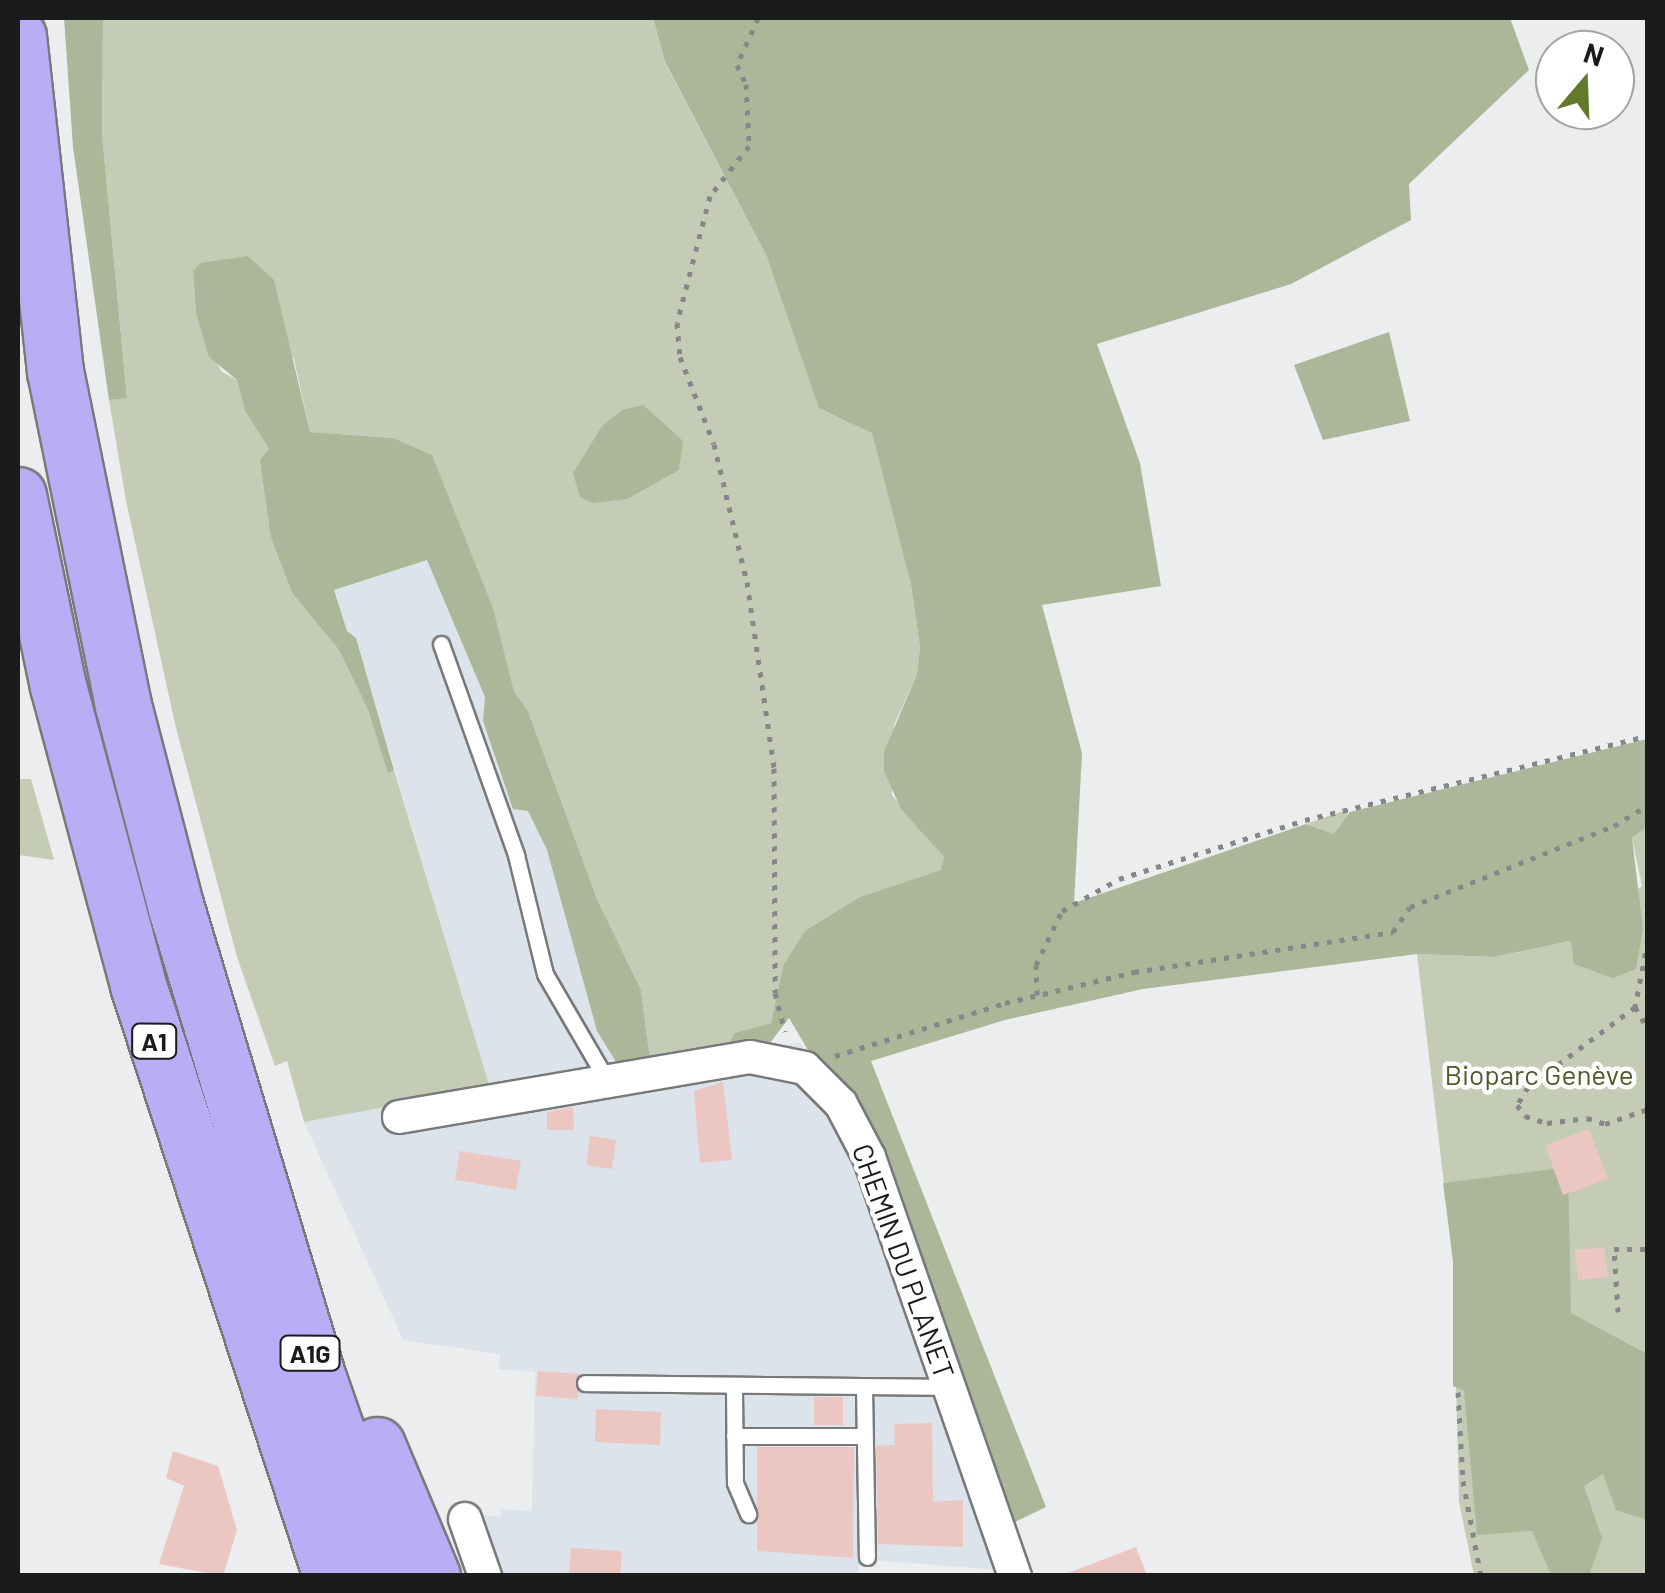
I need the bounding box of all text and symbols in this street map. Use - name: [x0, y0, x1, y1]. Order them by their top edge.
- north arrow: [1535, 30, 1635, 130]
- text: N: [1580, 34, 1608, 73]
- road number: A1: [129, 1021, 179, 1061]
- park label: Bioparc Genève: [1444, 1057, 1634, 1091]
- street label: CHEMIN DU PLANET: [846, 1139, 962, 1383]
- road number: A1G: [278, 1333, 342, 1373]

